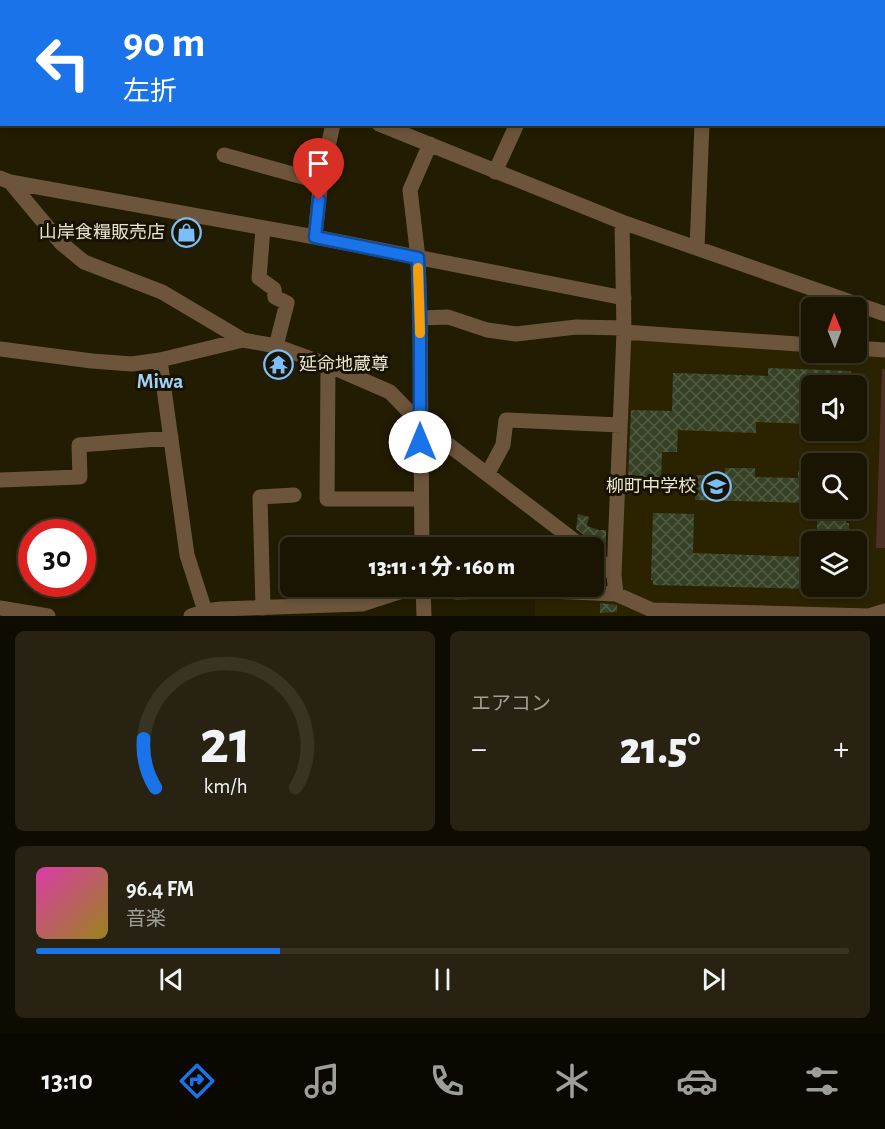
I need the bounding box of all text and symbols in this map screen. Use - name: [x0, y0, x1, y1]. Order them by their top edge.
- text: 90 m: [123, 22, 205, 64]
- icon: left: [24, 24, 102, 102]
- text: 左折: [123, 78, 177, 105]
- pin: [293, 138, 344, 200]
- icon: arrive: [302, 147, 335, 180]
- shop icon: 山岸食糧販売店: [170, 216, 202, 248]
- place label: 山岸食糧販売店: [39, 223, 165, 242]
- north arrow: [801, 297, 867, 363]
- map controls: [801, 297, 867, 597]
- temple icon: 延命地蔵尊: [262, 348, 294, 380]
- place label: 延命地蔵尊: [299, 354, 389, 374]
- district label: Miwa: [137, 371, 183, 392]
- button: sound: [801, 375, 867, 441]
- position arrow: [388, 410, 452, 474]
- button: search: [801, 453, 867, 519]
- school or university icon: 柳町中学校: [701, 470, 733, 502]
- place label: 柳町中学校: [606, 476, 696, 496]
- speed limit sign: 30: [18, 519, 96, 597]
- button: layers: [801, 531, 867, 597]
- text: 13:11 · 1 分 · 160 m: [369, 556, 515, 578]
- text: エアコン: [471, 694, 551, 714]
- text: 21: [199, 712, 251, 774]
- text: 21.5°: [619, 727, 701, 772]
- text: −: [471, 733, 487, 766]
- text: +: [833, 733, 849, 766]
- text: km/h: [203, 776, 247, 797]
- text: 96.4 FM: [126, 878, 194, 900]
- text: 音楽: [126, 909, 166, 929]
- icon: previous: [155, 963, 188, 996]
- icon: pause: [426, 963, 459, 996]
- icon: next: [697, 963, 730, 996]
- icon: directions: [176, 1060, 218, 1102]
- icon: music: [301, 1060, 343, 1102]
- icon: phone: [426, 1060, 468, 1102]
- icon: climate: [551, 1060, 593, 1102]
- icon: car: [676, 1060, 718, 1102]
- icon: filters: [801, 1060, 843, 1102]
- text: 13:10: [42, 1067, 93, 1094]

